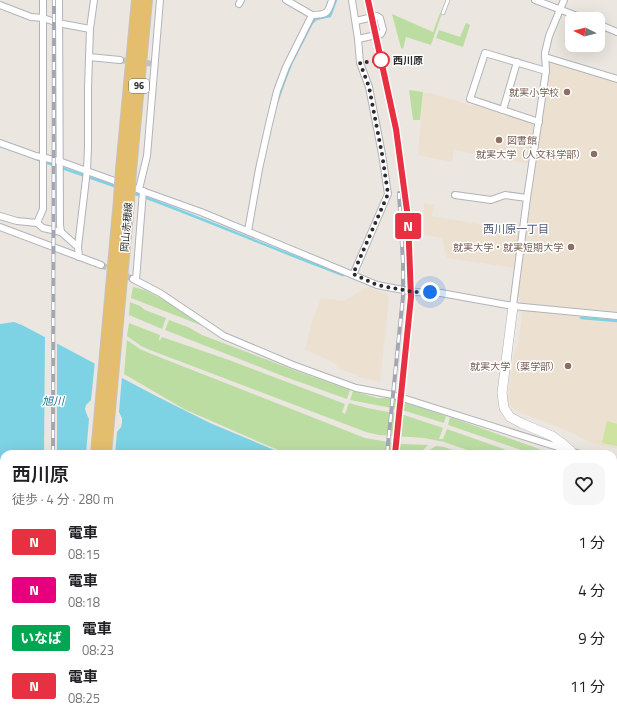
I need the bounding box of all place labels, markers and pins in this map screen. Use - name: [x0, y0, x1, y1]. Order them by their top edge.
- marker: 西川原: [372, 51, 390, 69]
- place label: 西川原: [393, 53, 423, 68]
- place label: 就実小学校: [509, 85, 559, 100]
- marker: 就実小学校: [562, 87, 572, 97]
- place label: 図書館: [507, 133, 537, 148]
- marker: 図書館: [494, 135, 504, 145]
- place label: 就実大学（人文科学部）: [476, 147, 586, 162]
- marker: 就実大学（人文科学部）: [589, 149, 599, 159]
- place label: 就実大学・就実短期大学: [453, 240, 563, 255]
- marker: 就実大学・就実短期大学: [566, 242, 576, 252]
- place label: 就実大学（薬学部）: [470, 359, 560, 374]
- marker: 就実大学（薬学部）: [563, 361, 573, 371]

